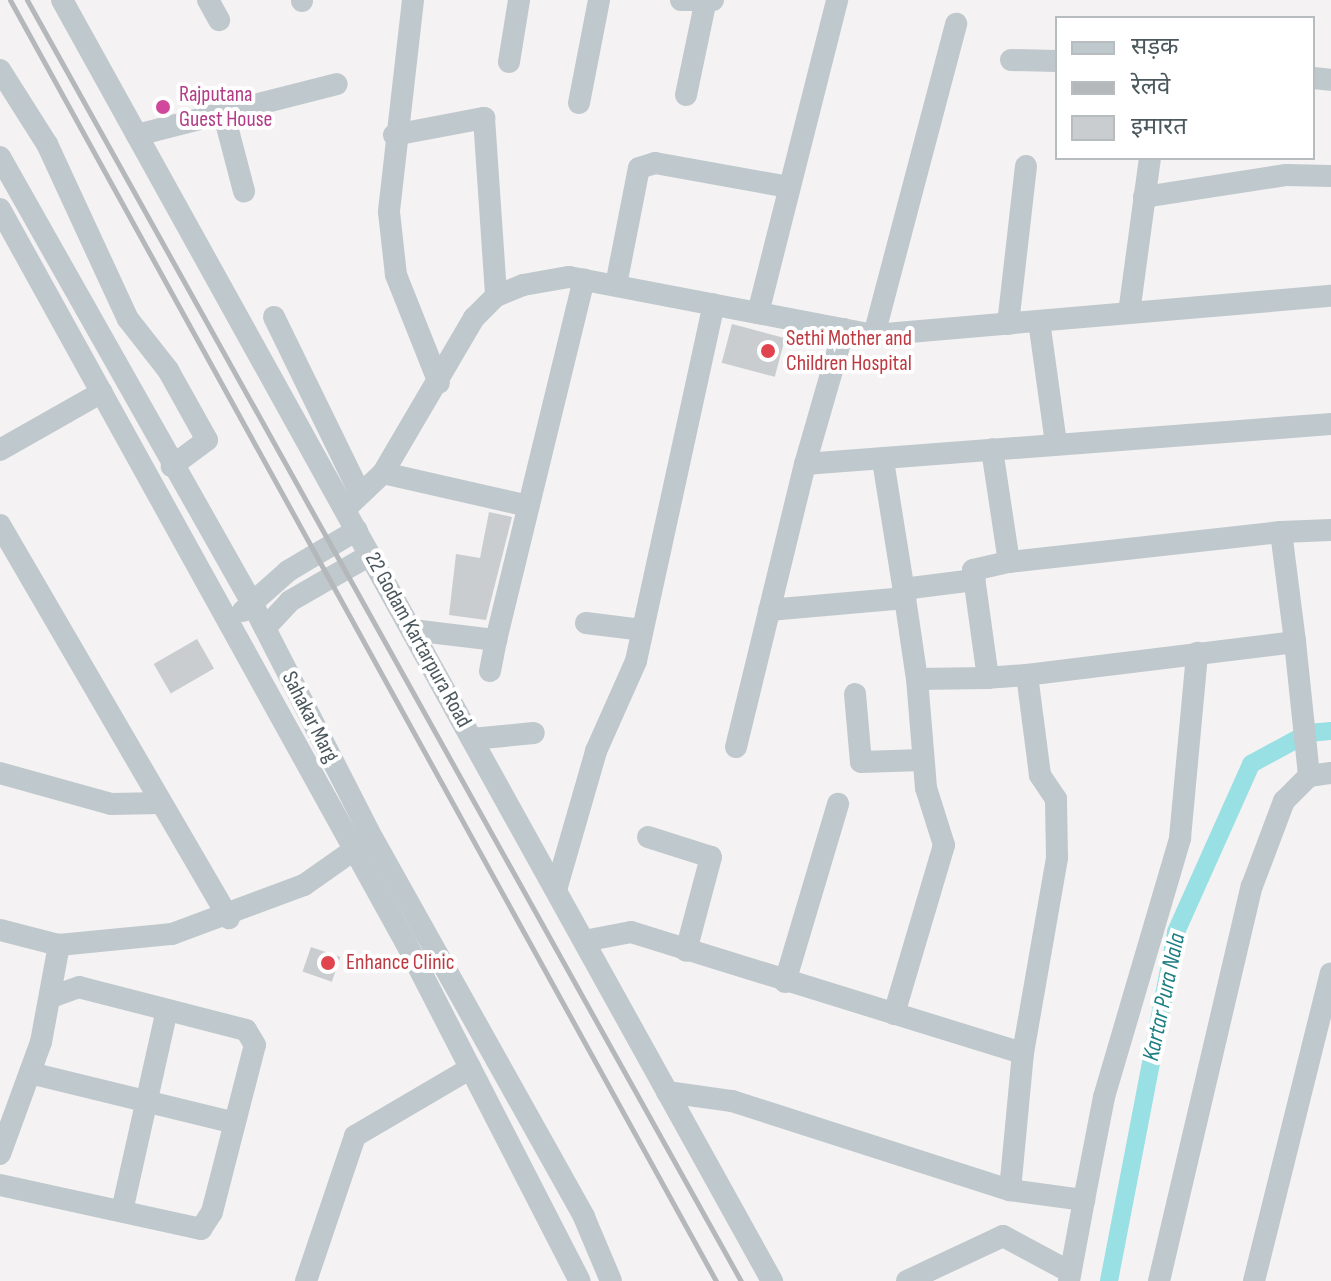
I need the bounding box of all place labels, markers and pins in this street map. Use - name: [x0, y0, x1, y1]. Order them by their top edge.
- place label: Rajputana Guest House: [179, 81, 272, 132]
- marker: Rajputana Guest House: [154, 98, 172, 116]
- place label: Sethi Mother and Children Hospital: [786, 325, 912, 376]
- marker: Sethi Mother and Children Hospital: [757, 340, 779, 362]
- place label: Enhance Clinic: [346, 950, 454, 976]
- marker: Enhance Clinic: [317, 952, 339, 974]

